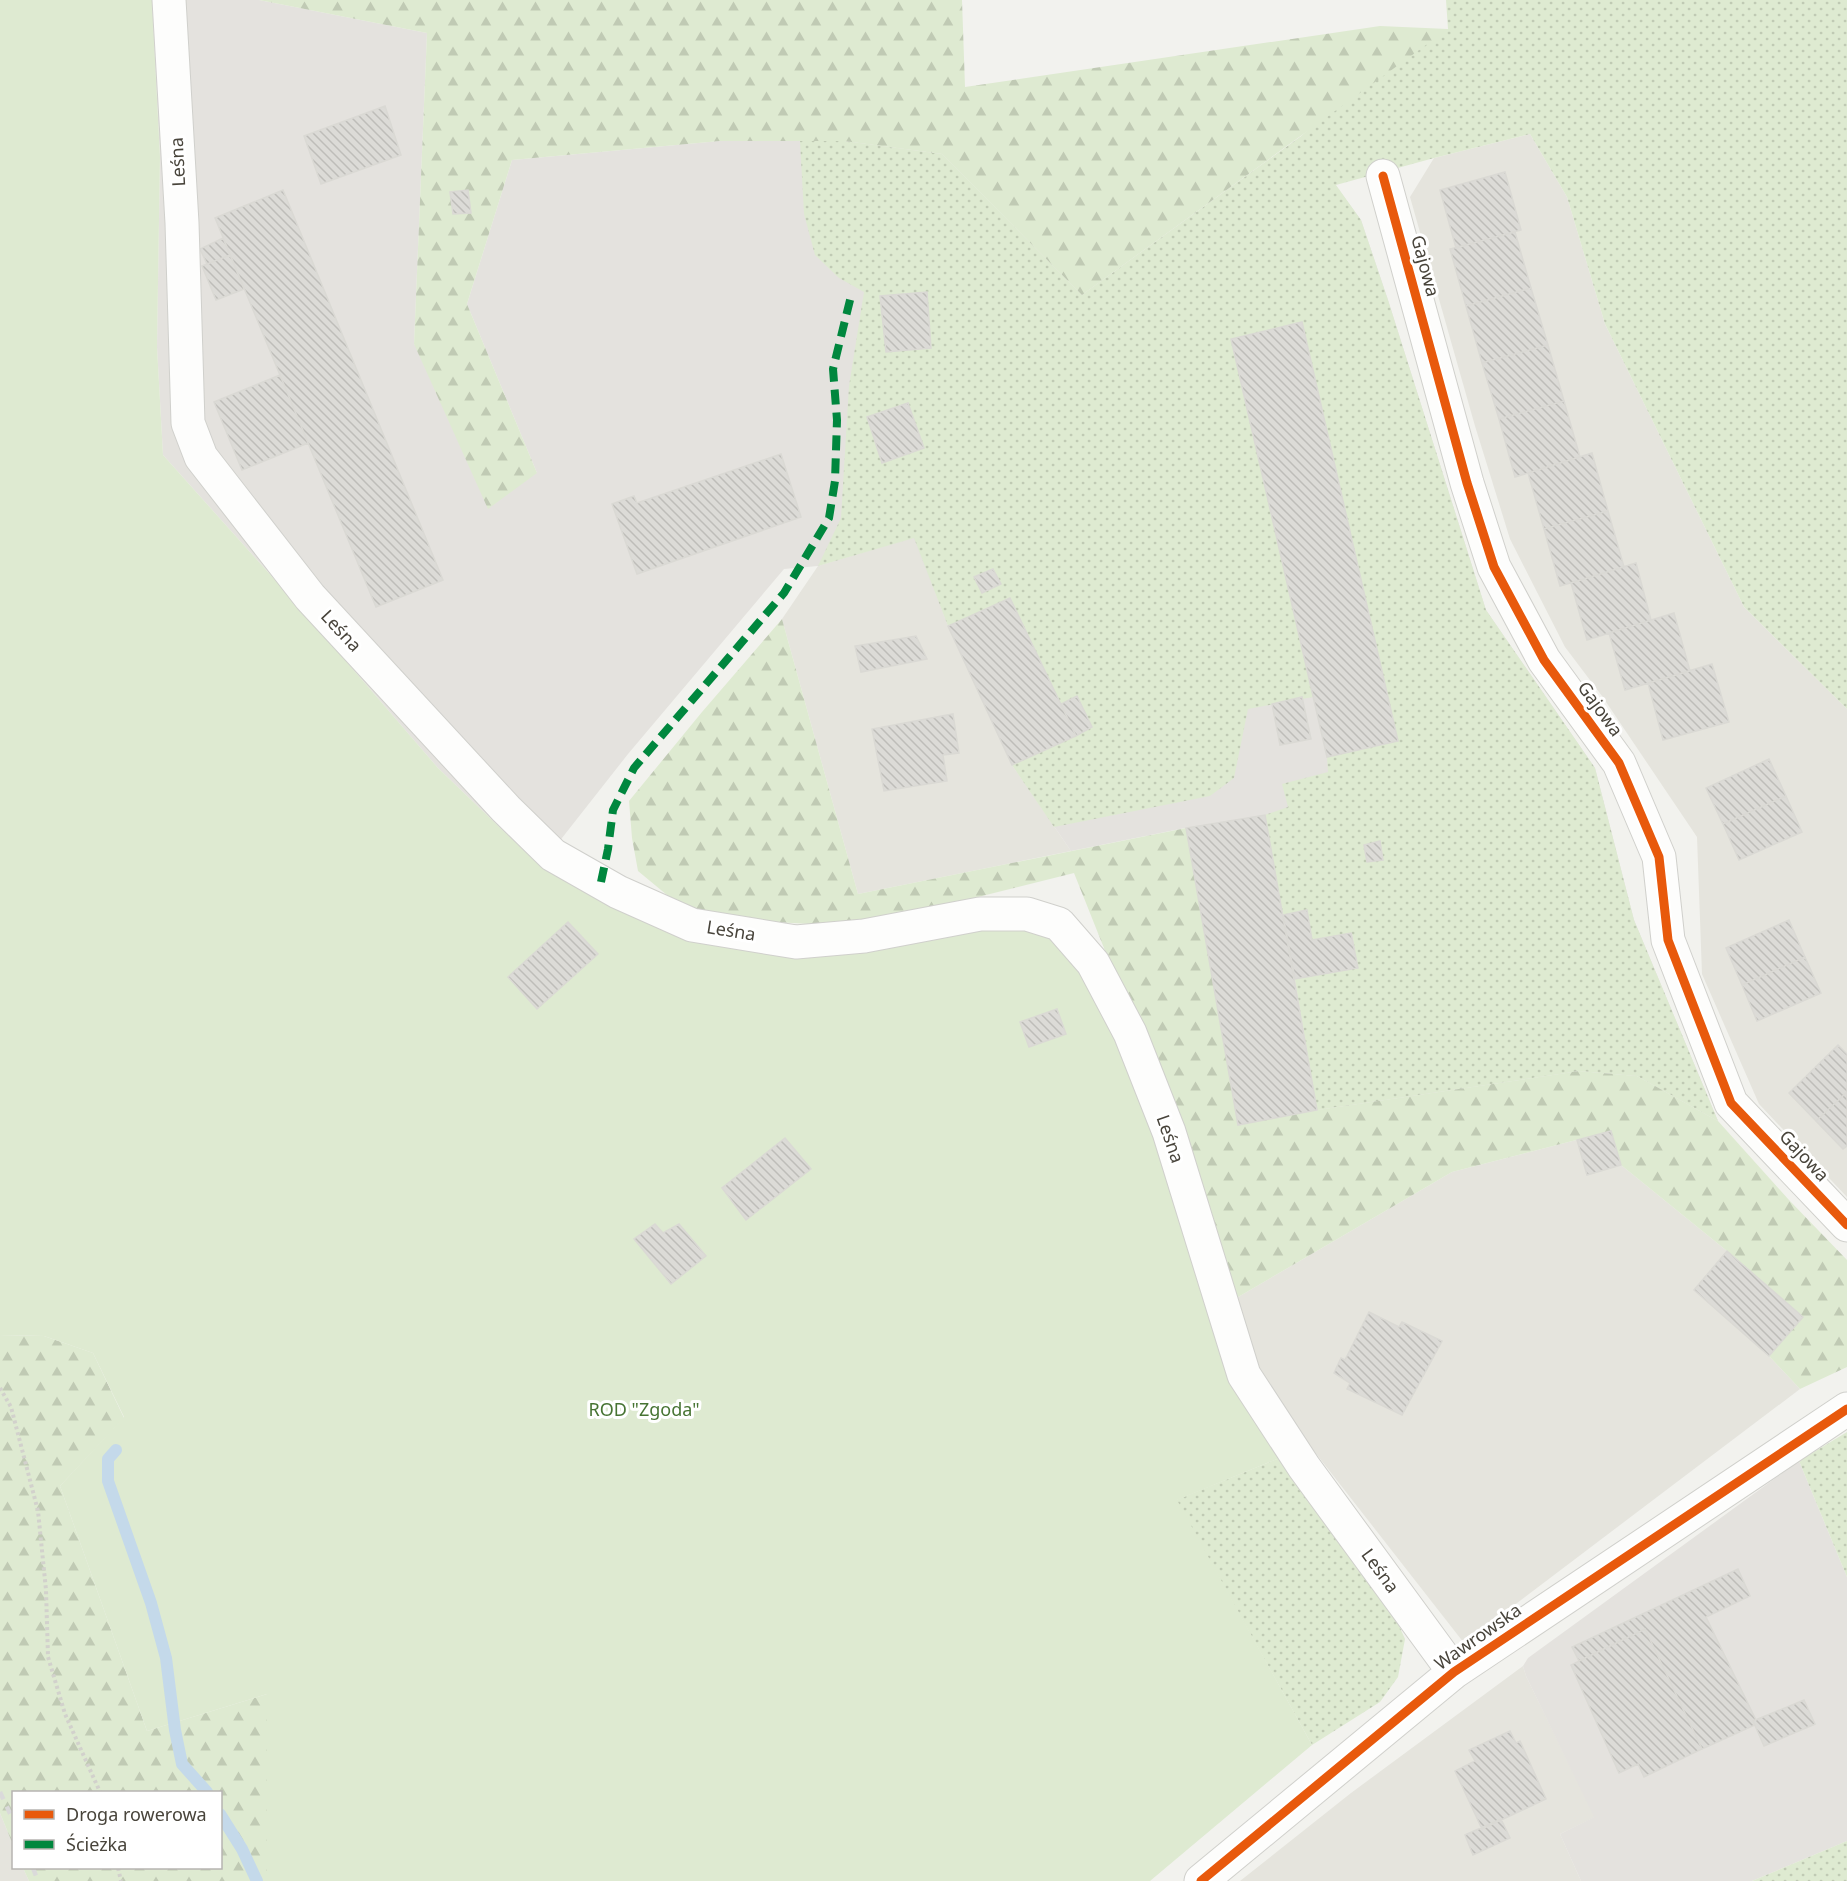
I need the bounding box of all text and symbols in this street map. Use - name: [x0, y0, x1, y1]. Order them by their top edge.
- street label: Leśna: [164, 137, 190, 187]
- street label: Gajowa: [1406, 232, 1446, 299]
- street label: Leśna: [316, 604, 367, 657]
- street label: Gajowa: [1573, 676, 1629, 741]
- street label: Leśna: [705, 914, 757, 946]
- street label: Leśna: [1152, 1111, 1190, 1166]
- street label: Gajowa: [1775, 1124, 1835, 1186]
- park label: ROD "Zgoda": [588, 1397, 700, 1421]
- street label: Leśna: [1357, 1543, 1405, 1597]
- street label: Wawrowska: [1429, 1597, 1526, 1675]
- legend: [12, 1791, 222, 1869]
- text: Droga rowerowa: [66, 1802, 207, 1826]
- text: Ścieżka: [66, 1832, 127, 1856]

